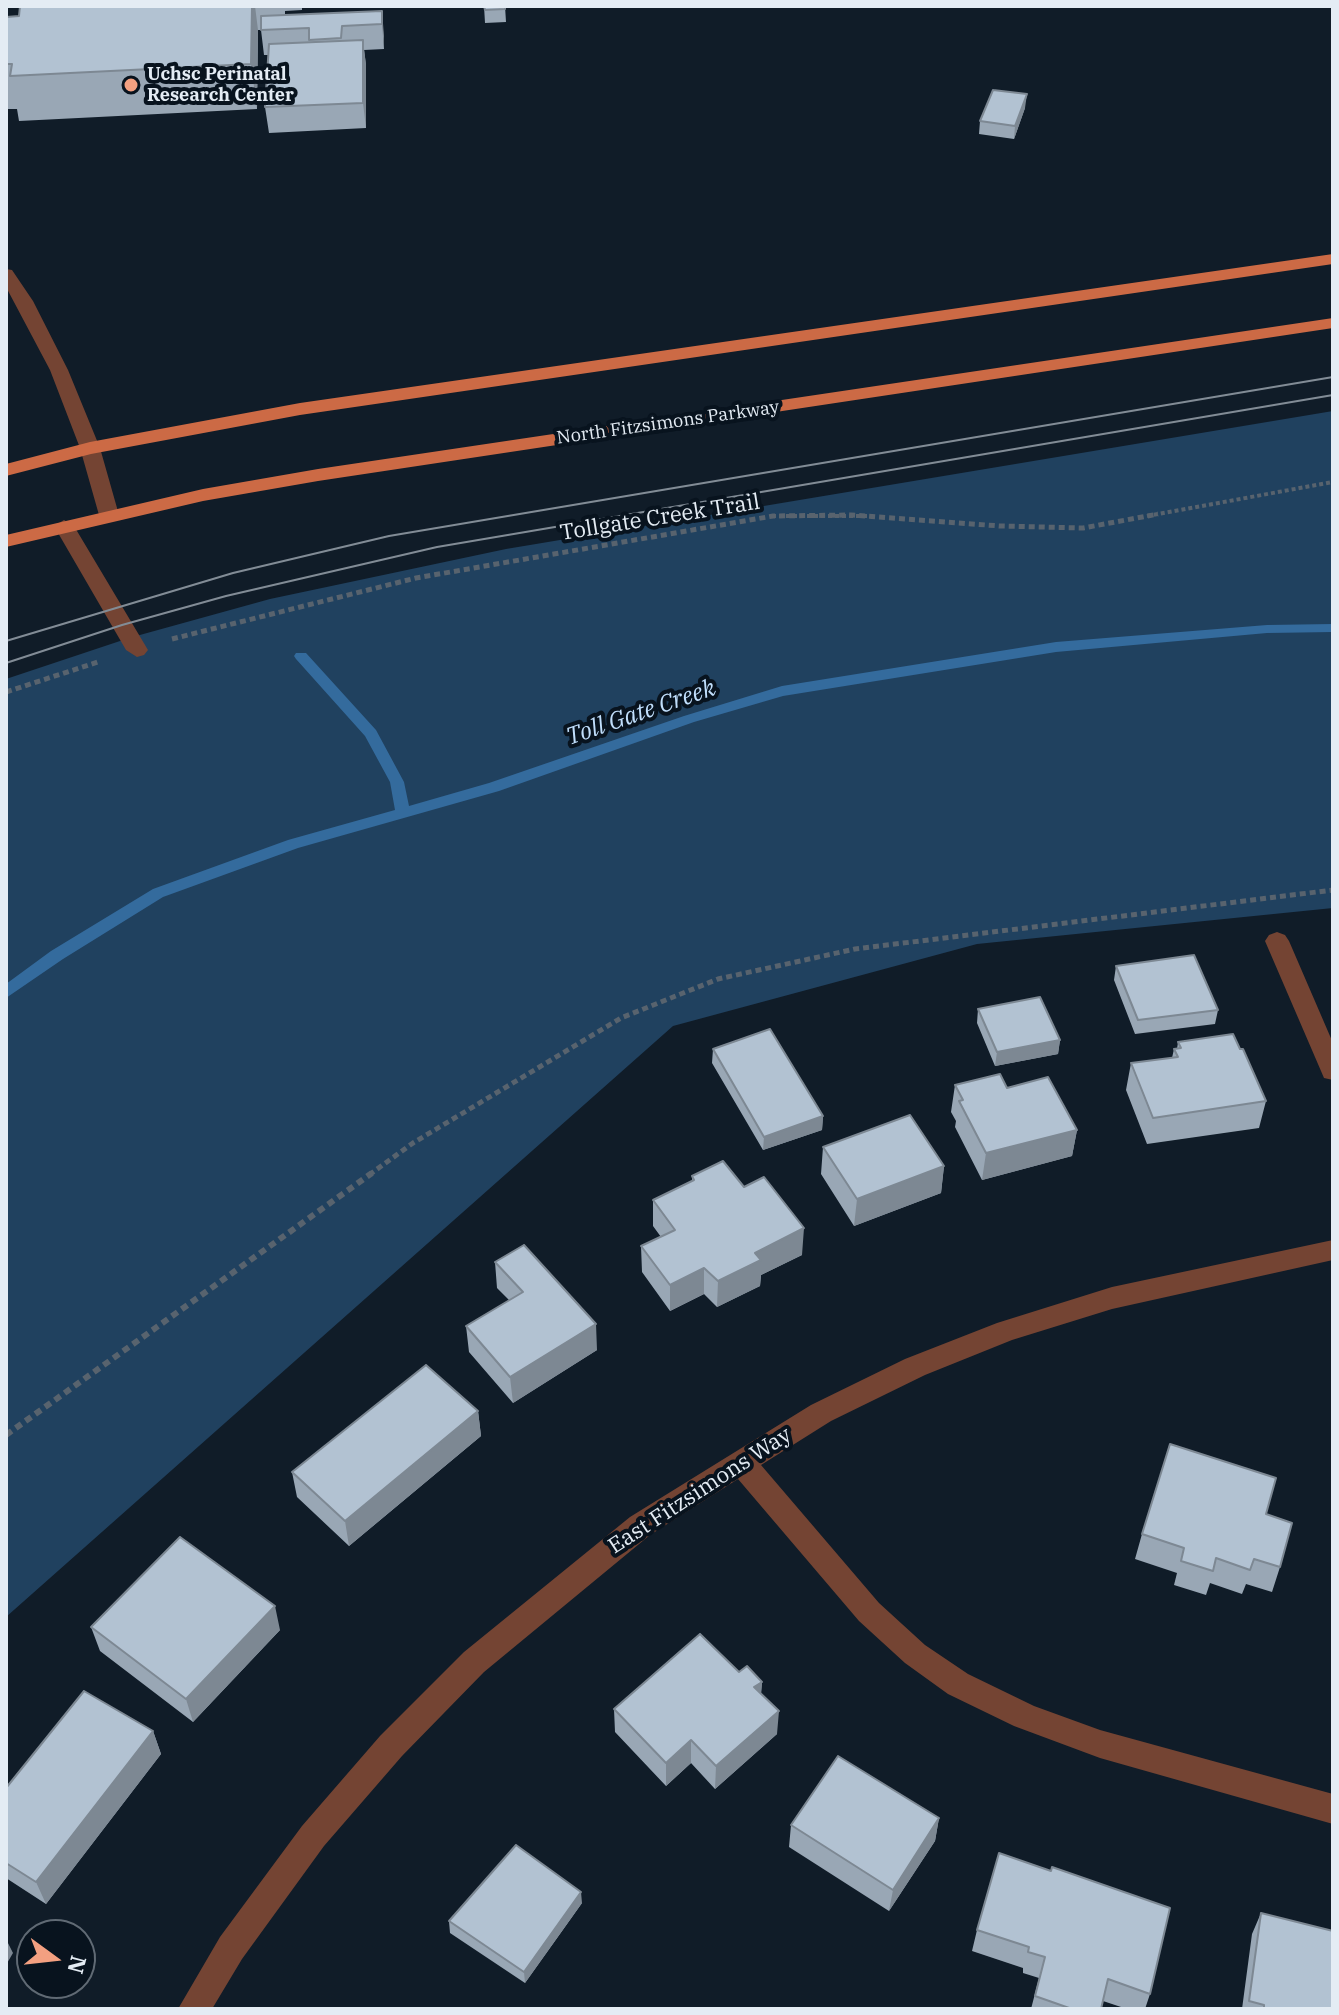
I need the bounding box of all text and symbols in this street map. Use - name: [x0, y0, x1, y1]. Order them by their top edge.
- place label: Uchsc Perinatal Research Center: [147, 64, 294, 106]
- marker: Uchsc Perinatal Research Center: [122, 76, 140, 94]
- street label: North Fitzsimons Parkway: [555, 397, 781, 449]
- street label: Tollgate Creek Trail: [558, 489, 762, 547]
- water label: Toll Gate Creek: [563, 674, 719, 752]
- street label: East Fitzsimons Way: [604, 1422, 796, 1560]
- north arrow: [16, 1919, 96, 1999]
- text: N: [61, 1953, 94, 1977]

